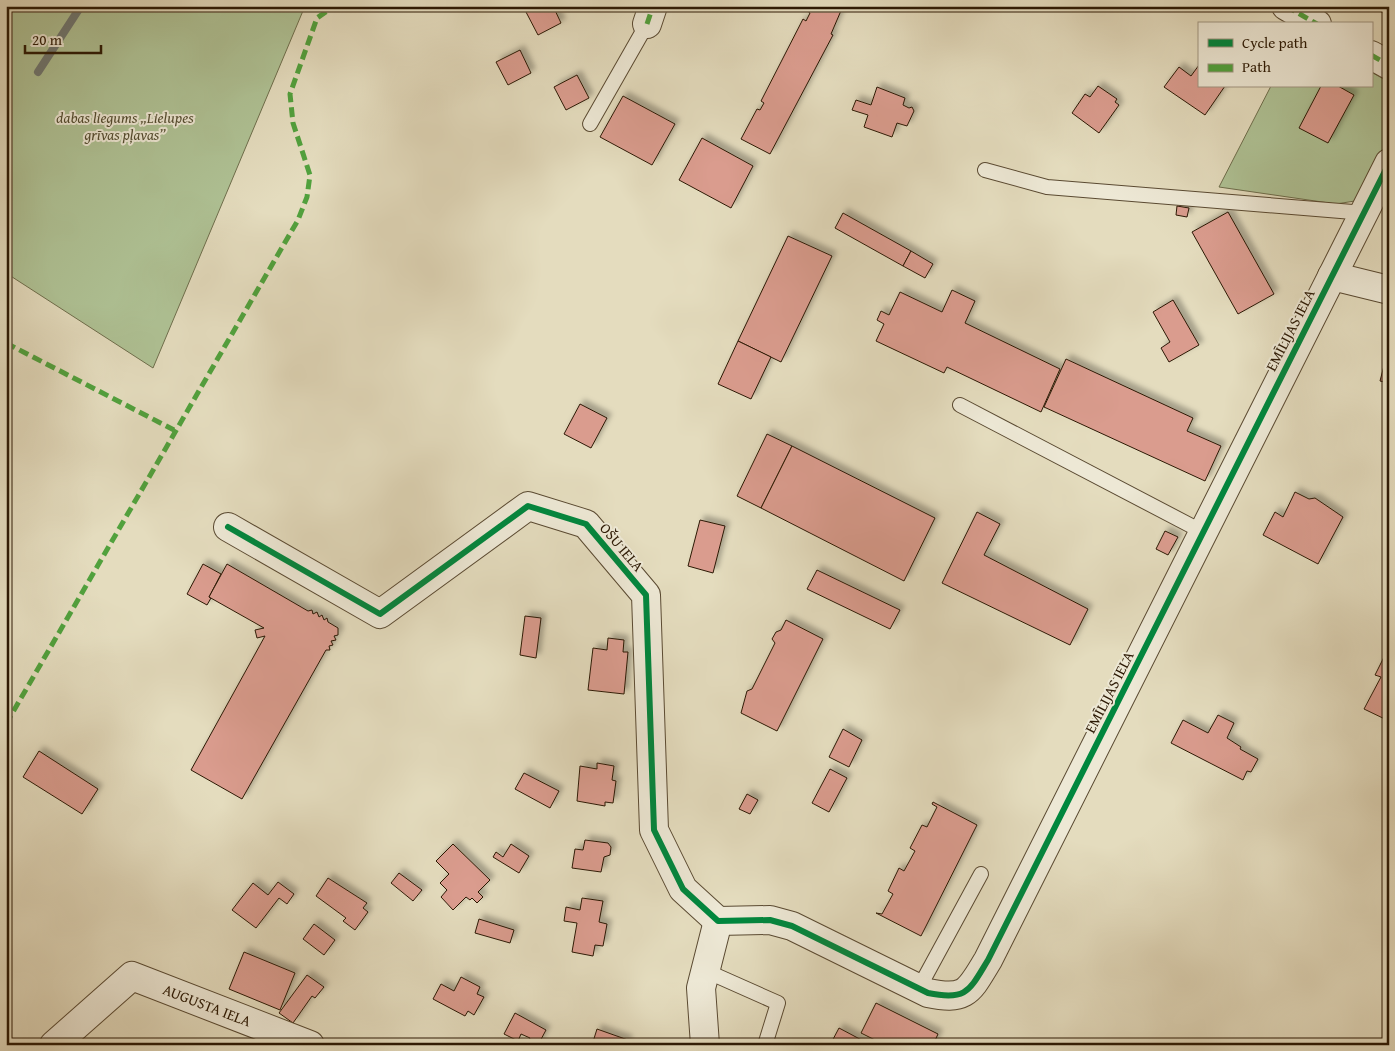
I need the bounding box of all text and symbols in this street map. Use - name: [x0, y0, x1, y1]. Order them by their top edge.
- scale bar: [25, 22, 101, 54]
- legend: [1198, 22, 1372, 88]
- text: 20 m: [32, 29, 63, 50]
- text: Cycle path: [1242, 32, 1308, 53]
- text: Path: [1242, 56, 1271, 77]
- park label: dabas liegums „Lielupes grīvas pļavas”: [56, 107, 194, 145]
- street label: EMĪLIJAS IELA: [1260, 285, 1320, 375]
- street label: OŠU IELA: [595, 518, 649, 576]
- street label: EMĪLIJAS IELA: [1079, 647, 1139, 737]
- street label: AUGUSTA IELA: [160, 979, 254, 1031]

